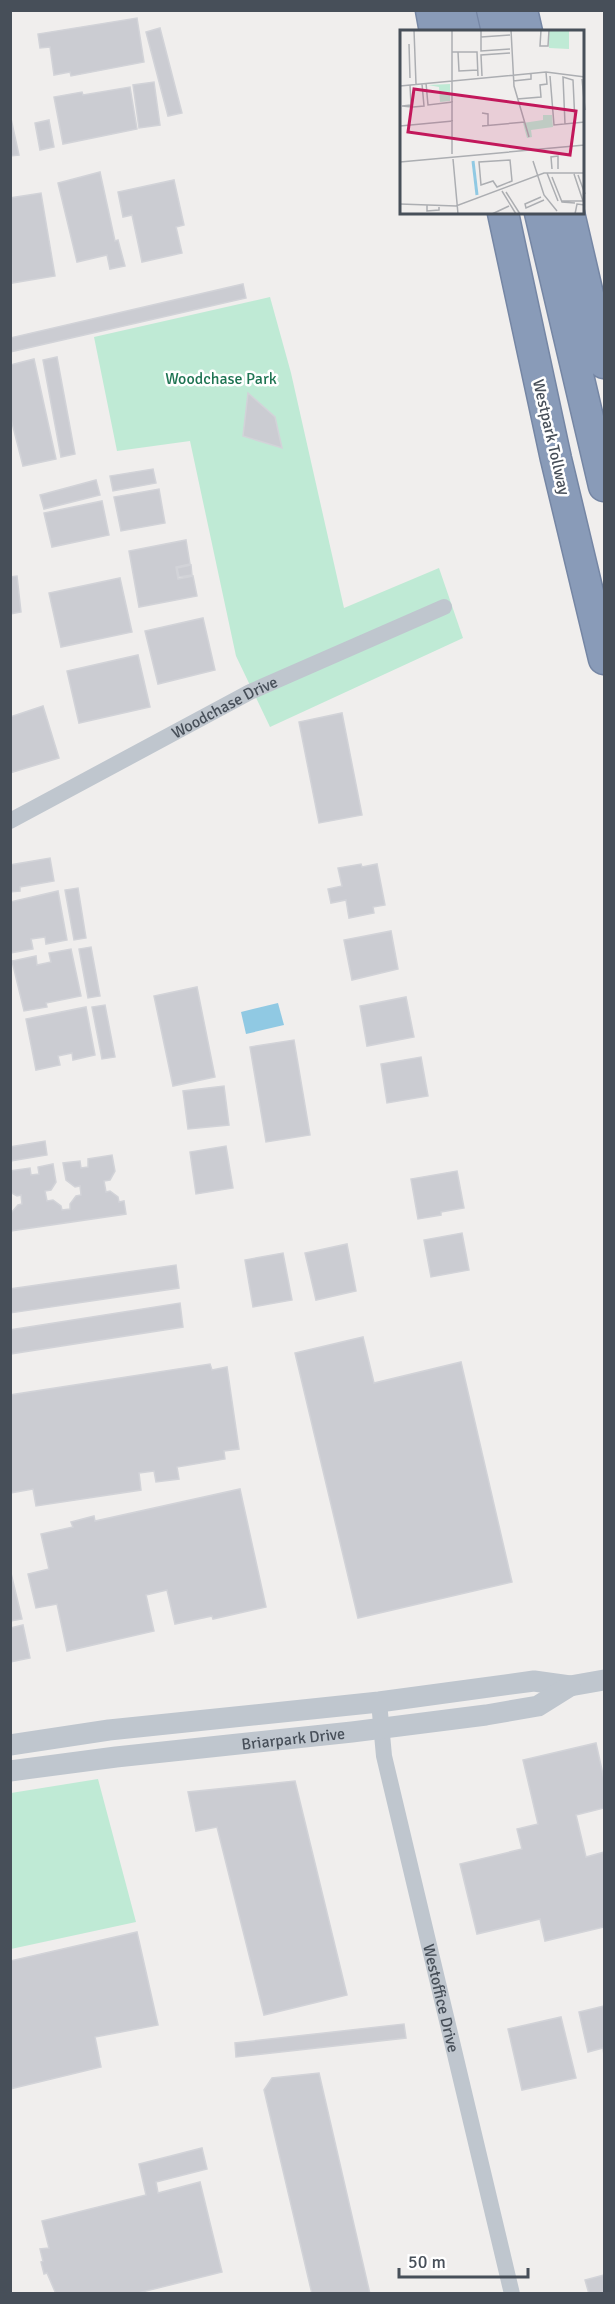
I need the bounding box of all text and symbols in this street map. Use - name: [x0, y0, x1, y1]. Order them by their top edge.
- inset map: [400, 30, 585, 214]
- park label: Woodchase Park: [165, 369, 277, 389]
- street label: Westpark Tollway: [528, 377, 574, 498]
- street label: Woodchase Drive: [168, 672, 281, 743]
- street label: Briarpark Drive: [240, 1724, 346, 1755]
- street label: Westoffice Drive: [418, 1942, 463, 2054]
- scale bar: [399, 2241, 528, 2279]
- text: 50 m: [408, 2251, 446, 2273]

